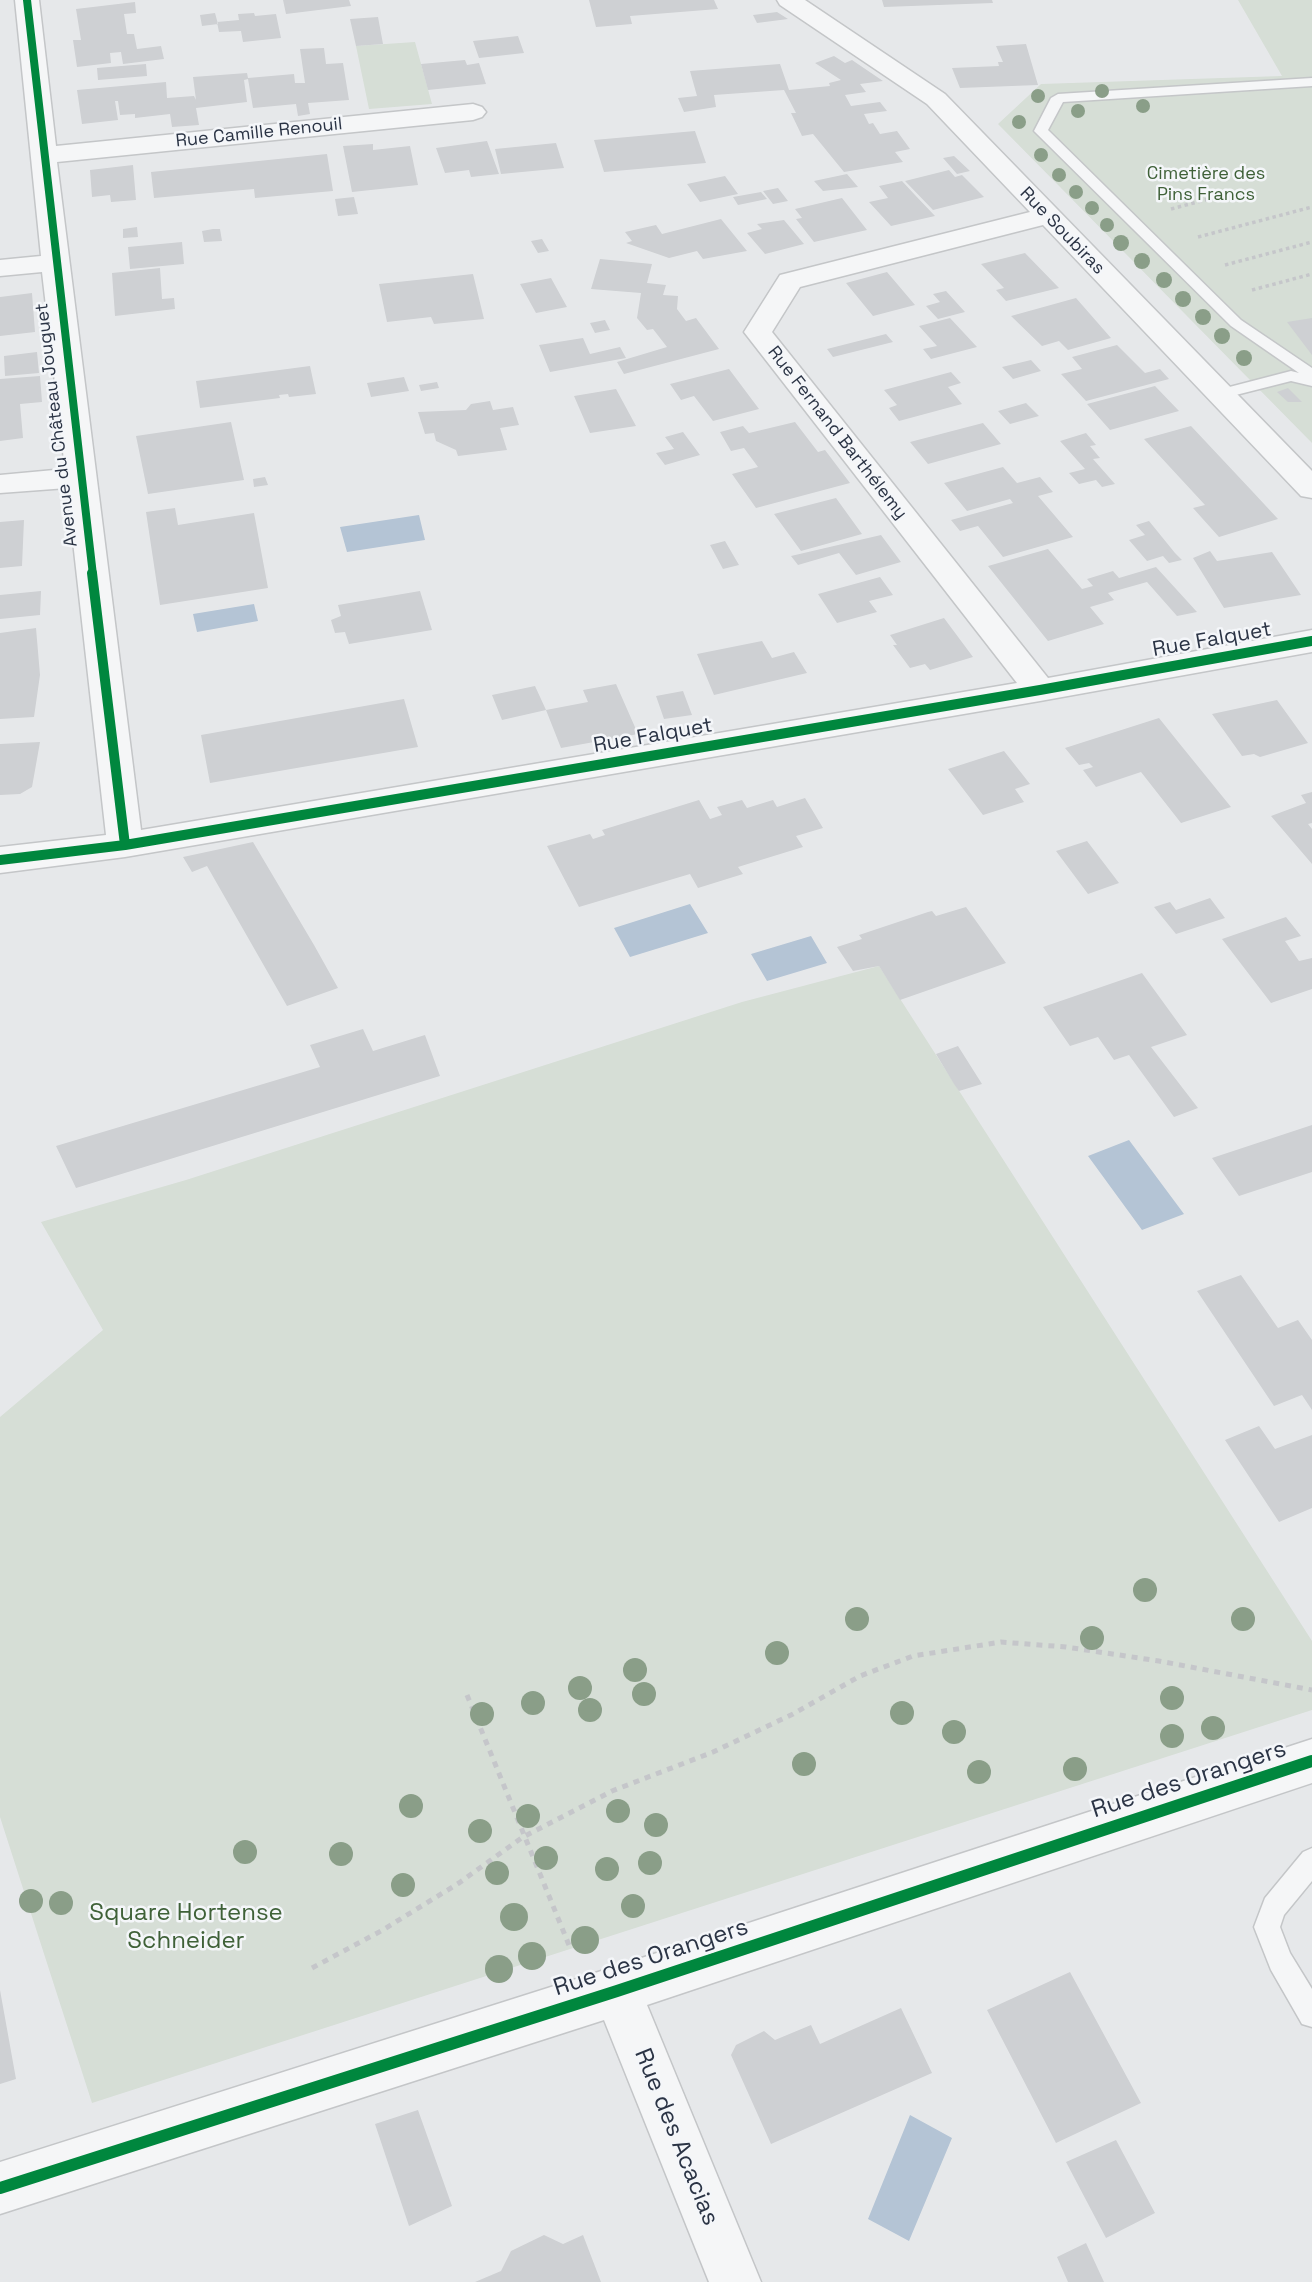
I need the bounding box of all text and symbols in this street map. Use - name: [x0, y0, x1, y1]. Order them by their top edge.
- street label: Rue Camille Renouil: [175, 114, 343, 152]
- park label: Cimetière des Pins Francs: [1147, 163, 1265, 206]
- street label: Rue Soubiras: [1015, 183, 1109, 279]
- street label: Avenue du Château Jouguet: [31, 302, 83, 548]
- street label: Rue Fernand Barthélemy: [763, 342, 911, 524]
- street label: Rue Falquet: [1151, 617, 1273, 663]
- street label: Rue Falquet: [592, 713, 714, 759]
- street label: Rue des Orangers: [1088, 1735, 1290, 1825]
- park label: Square Hortense Schneider: [89, 1899, 283, 1955]
- street label: Rue des Orangers: [550, 1913, 752, 2003]
- street label: Rue des Acacias: [627, 2044, 725, 2230]

